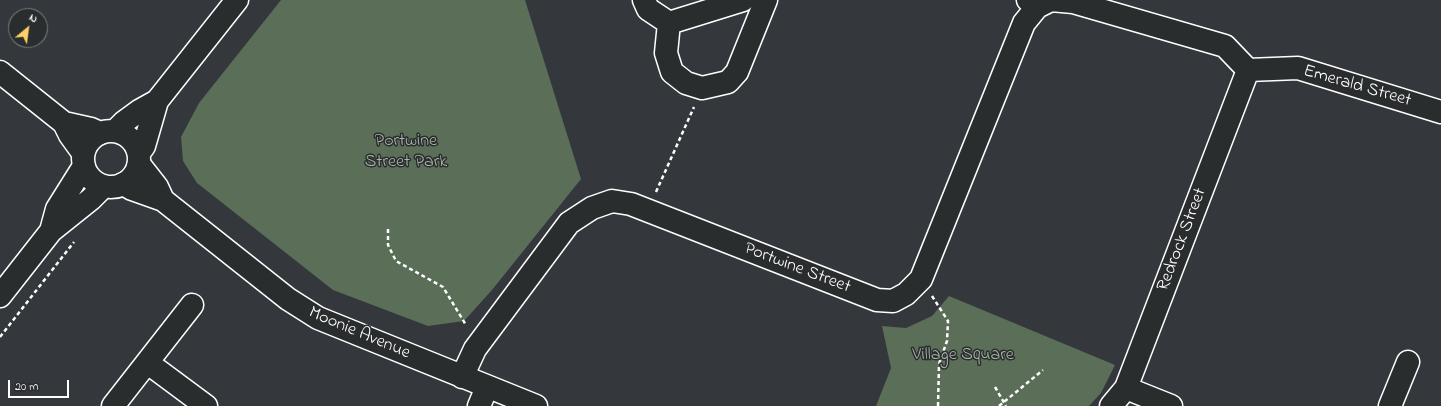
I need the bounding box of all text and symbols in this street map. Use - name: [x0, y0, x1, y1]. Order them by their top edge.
- north arrow: [8, 8, 48, 48]
- text: N: [26, 10, 40, 27]
- street label: Emerald Street: [1301, 61, 1413, 113]
- park label: Portwine Street Park: [365, 131, 447, 174]
- street label: Redrock Street: [1153, 185, 1213, 295]
- street label: Portwine Street: [741, 239, 853, 299]
- street label: Moonie Avenue: [305, 303, 413, 365]
- park label: Village Square: [912, 345, 1014, 367]
- scale bar: [10, 372, 71, 398]
- text: 20 m: [15, 378, 38, 396]

